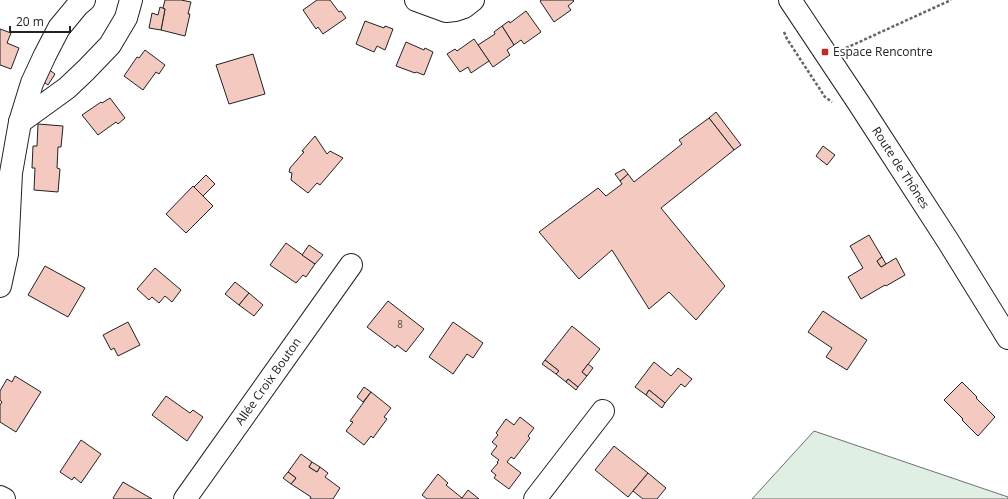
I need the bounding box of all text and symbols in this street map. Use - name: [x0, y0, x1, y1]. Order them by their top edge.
- scale bar: [10, 8, 70, 34]
- text: 20 m: [16, 13, 44, 30]
- place label: Espace Rencontre: [833, 43, 933, 60]
- marker: Espace Rencontre: [820, 47, 830, 57]
- street label: Route de Thônes: [868, 123, 934, 212]
- house number: 8: [397, 317, 403, 331]
- street label: Allée Croix Bouton: [231, 334, 305, 428]

